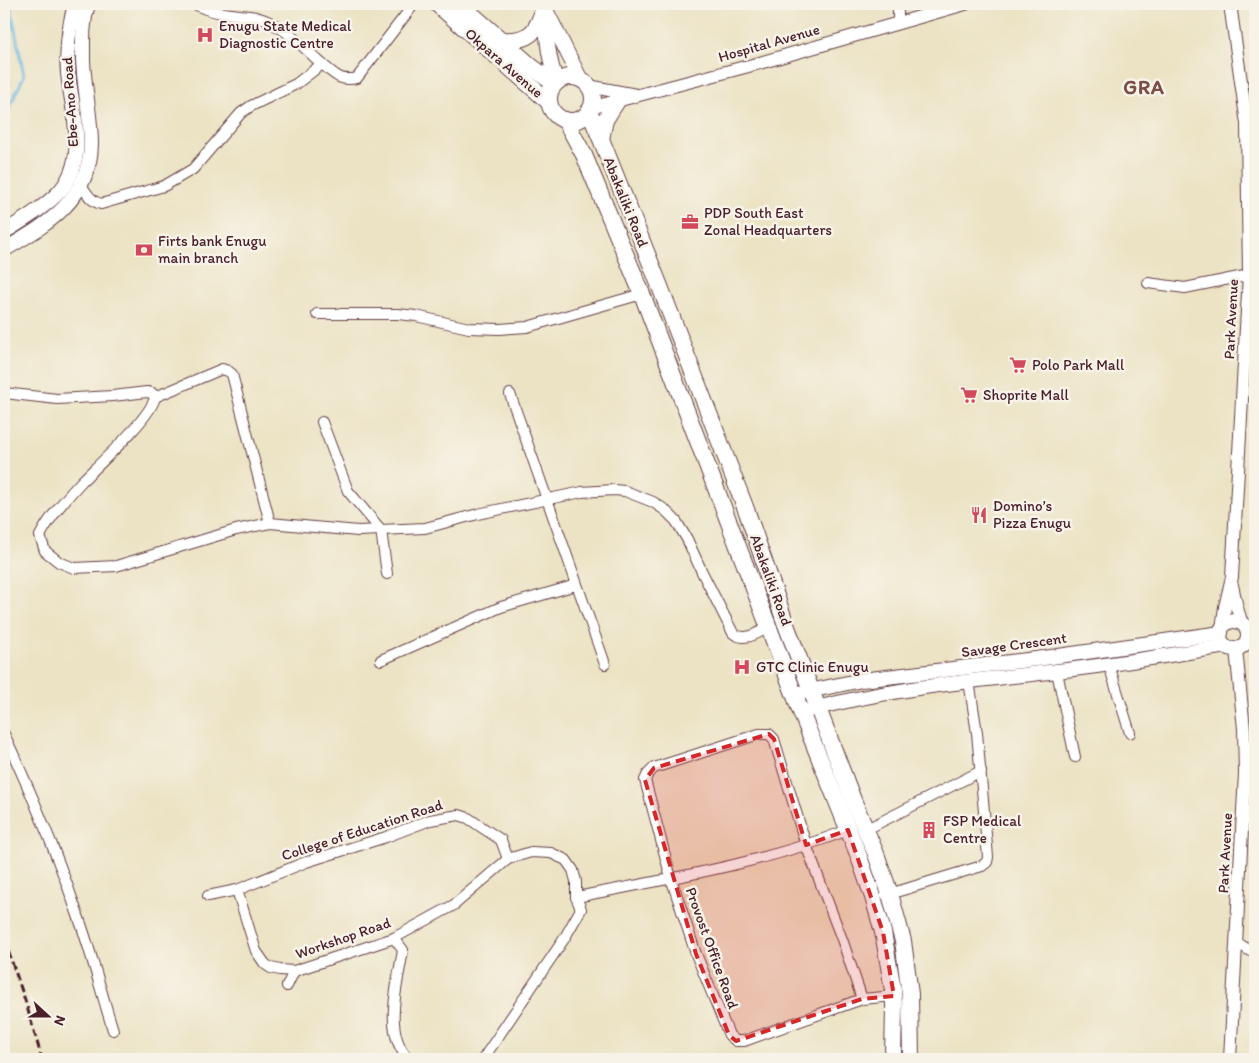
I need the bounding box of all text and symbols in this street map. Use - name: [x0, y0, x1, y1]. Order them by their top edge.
- place label: Enugu State Medical Diagnostic Centre: [219, 17, 352, 52]
- street label: Hospital Avenue: [716, 20, 822, 66]
- street label: Okpara Avenue: [461, 24, 547, 102]
- hospital icon: Enugu State Medical Diagnostic Centre: [195, 25, 215, 45]
- street label: Ebe-Ano Road: [58, 56, 82, 148]
- district label: GRA: [1123, 75, 1165, 99]
- street label: Abakaliki Road: [600, 154, 652, 250]
- place label: PDP South East Zonal Headquarters: [704, 204, 832, 239]
- office icon: PDP South East Zonal Headquarters: [680, 212, 700, 232]
- place label: Firts bank Enugu main branch: [158, 232, 266, 267]
- bank icon: Firts bank Enugu main branch: [134, 240, 154, 260]
- street label: Park Avenue: [1220, 278, 1242, 360]
- supermarket icon: Polo Park Mall: [1008, 355, 1028, 375]
- place label: Polo Park Mall: [1032, 356, 1125, 374]
- supermarket icon: Shoprite Mall: [959, 385, 979, 405]
- place label: Shoprite Mall: [983, 386, 1069, 404]
- place label: Domino’s Pizza Enugu: [993, 497, 1071, 532]
- restaurant icon: Domino’s Pizza Enugu: [969, 505, 989, 525]
- street label: Abakaliki Road: [746, 532, 796, 628]
- street label: Savage Crescent: [960, 629, 1068, 661]
- hospital icon: GTC Clinic Enugu: [732, 657, 752, 677]
- place label: GTC Clinic Enugu: [756, 658, 869, 676]
- street label: College of Education Road: [279, 795, 445, 865]
- place label: FSP Medical Centre: [943, 812, 1022, 847]
- street label: Park Avenue: [1214, 812, 1236, 894]
- building icon: FSP Medical Centre: [919, 820, 939, 840]
- street label: Provost Office Road: [682, 885, 742, 1011]
- street label: Workshop Road: [293, 913, 393, 963]
- north arrow: [22, 990, 72, 1040]
- text: N: [50, 1013, 69, 1028]

